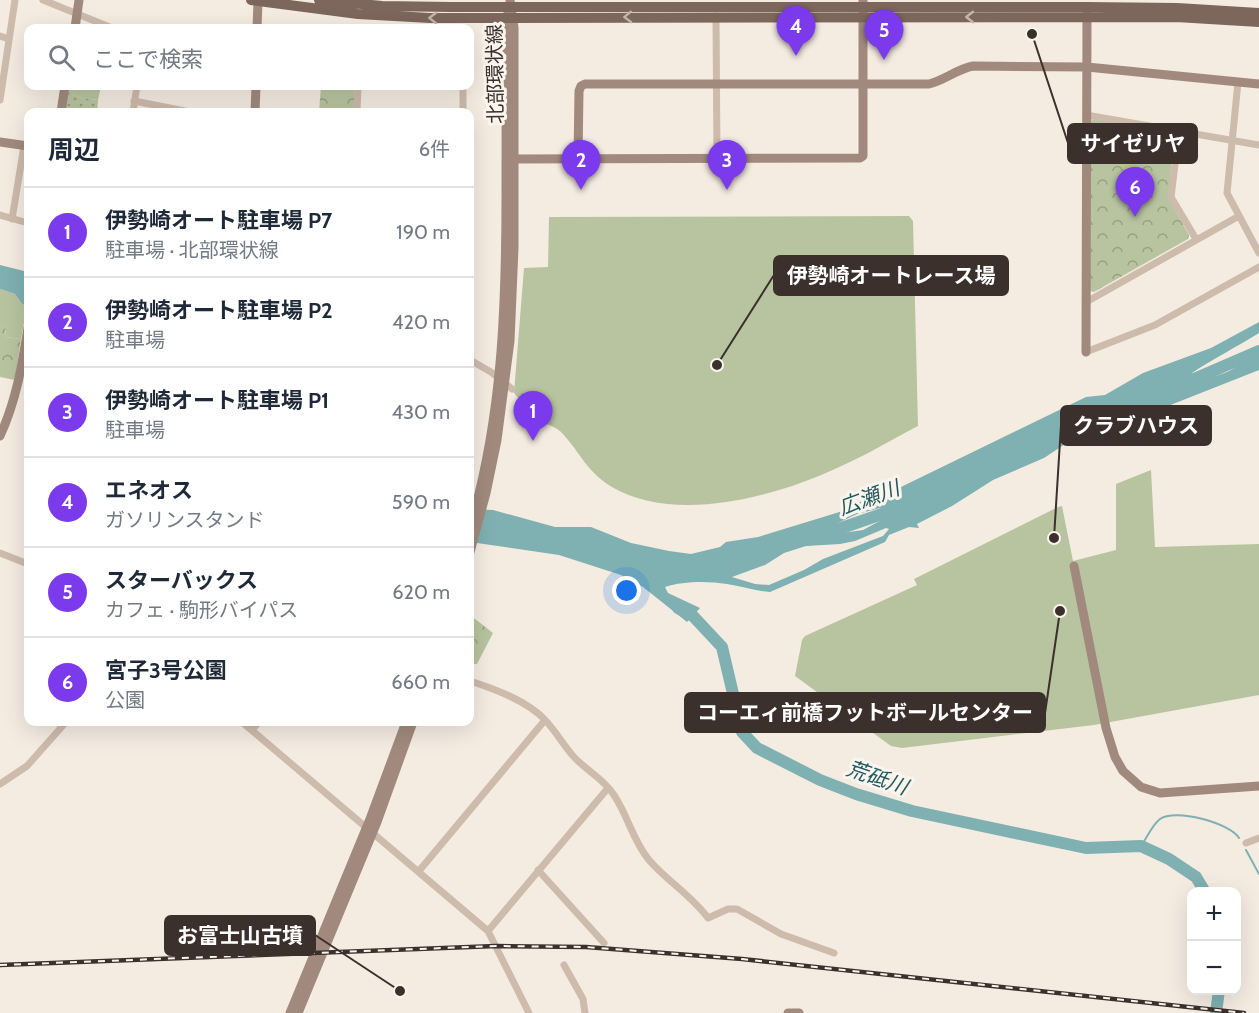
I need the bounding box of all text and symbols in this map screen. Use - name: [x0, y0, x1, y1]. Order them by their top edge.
- pin: 4: [776, 7, 816, 56]
- pin: 5: [864, 10, 904, 60]
- one-way arrow: [623, 11, 632, 24]
- one-way arrow: [965, 11, 974, 23]
- one-way arrow: [428, 12, 437, 24]
- search box: [24, 24, 474, 90]
- street label: 北部環状線: [482, 24, 508, 124]
- icon: search: [45, 41, 78, 74]
- text: ここで検索: [93, 46, 203, 73]
- callout: サイゼリヤ: [1068, 124, 1197, 163]
- text: サイゼリヤ: [1081, 131, 1186, 156]
- text: 周辺: [48, 134, 100, 166]
- text: 6件: [419, 137, 450, 161]
- pin: 2: [562, 140, 600, 190]
- pin: 3: [708, 140, 746, 190]
- pin: 6: [1116, 168, 1154, 217]
- text: 伊勢崎オート駐車場 P7: [105, 207, 332, 234]
- text: 1: [64, 220, 71, 244]
- text: 190 m: [396, 220, 450, 244]
- text: 駐車場 · 北部環状線: [105, 238, 279, 262]
- callout: 伊勢崎オートレース場: [774, 256, 1008, 295]
- text: 伊勢崎オートレース場: [787, 263, 995, 288]
- text: 伊勢崎オート駐車場 P2: [105, 297, 333, 324]
- text: 2: [62, 310, 73, 334]
- text: 420 m: [392, 310, 450, 334]
- text: 駐車場: [105, 328, 165, 352]
- text: 伊勢崎オート駐車場 P1: [105, 387, 329, 414]
- pin: 1: [514, 392, 552, 441]
- text: 3: [62, 400, 73, 424]
- text: 430 m: [392, 400, 450, 424]
- callout: クラブハウス: [1061, 406, 1211, 445]
- text: クラブハウス: [1073, 413, 1199, 438]
- text: 駐車場: [105, 418, 165, 442]
- water label: 広瀬川: [835, 474, 905, 520]
- text: エネオス: [105, 477, 193, 504]
- text: 4: [61, 490, 74, 514]
- text: 590 m: [392, 490, 450, 514]
- text: ガソリンスタンド: [105, 508, 265, 532]
- text: スターバックス: [105, 567, 258, 594]
- your location: [612, 576, 641, 605]
- text: 5: [62, 580, 73, 604]
- text: 620 m: [392, 580, 450, 604]
- text: カフェ · 駒形バイパス: [105, 598, 298, 622]
- text: 宮子3号公園: [105, 657, 227, 684]
- text: 6: [62, 670, 73, 694]
- text: 660 m: [391, 670, 450, 694]
- text: 公園: [105, 688, 145, 712]
- callout: コーエィ前橋フットボールセンター: [685, 693, 1045, 732]
- text: コーエィ前橋フットボールセンター: [697, 700, 1033, 725]
- water label: 荒砥川: [843, 755, 913, 800]
- map controls: [1187, 887, 1241, 995]
- button: +: [1187, 887, 1241, 941]
- callout: お富士山古墳: [165, 916, 315, 955]
- text: お富士山古墳: [177, 923, 303, 948]
- button: −: [1187, 941, 1241, 995]

